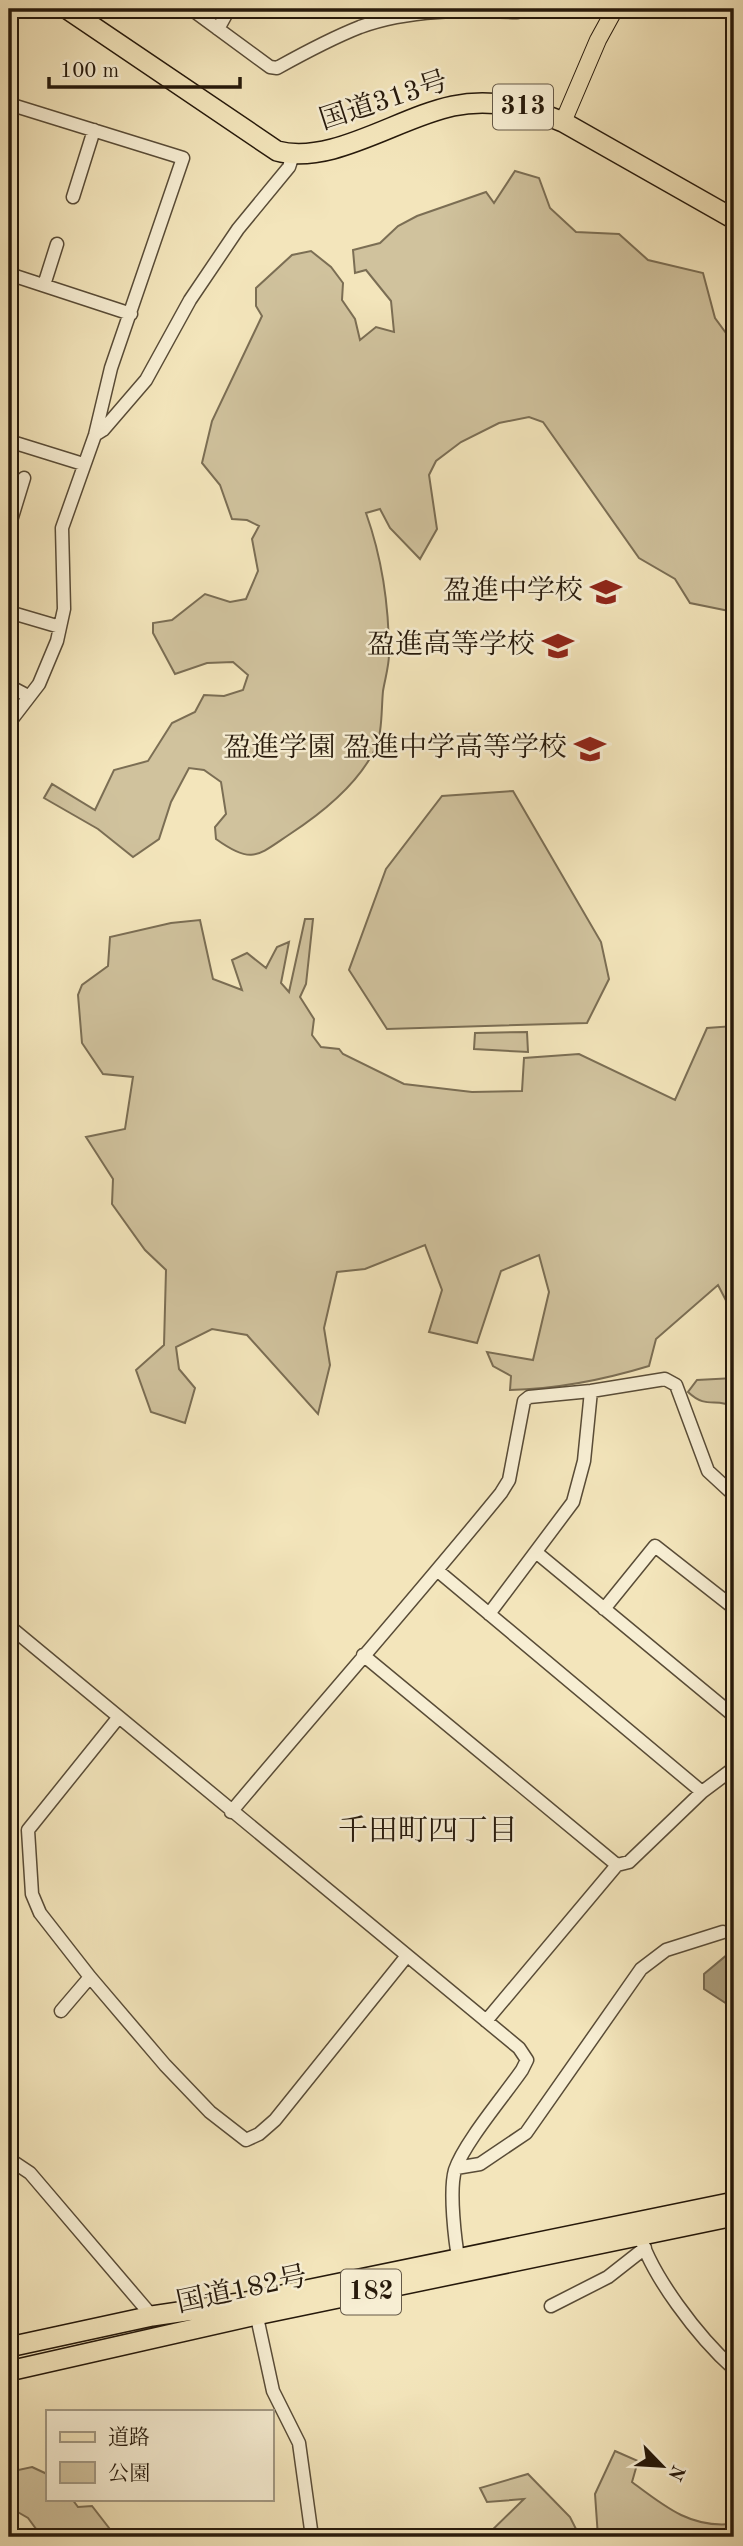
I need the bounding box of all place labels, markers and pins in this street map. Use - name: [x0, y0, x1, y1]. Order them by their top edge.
- place label: 盈進中学校: [443, 575, 583, 606]
- school or university icon: 盈進中学校: [589, 575, 623, 609]
- place label: 盈進高等学校: [367, 629, 535, 660]
- school or university icon: 盈進高等学校: [541, 629, 575, 663]
- place label: 盈進学園 盈進中学高等学校: [223, 732, 567, 763]
- school or university icon: 盈進学園 盈進中学高等学校: [573, 732, 607, 766]

